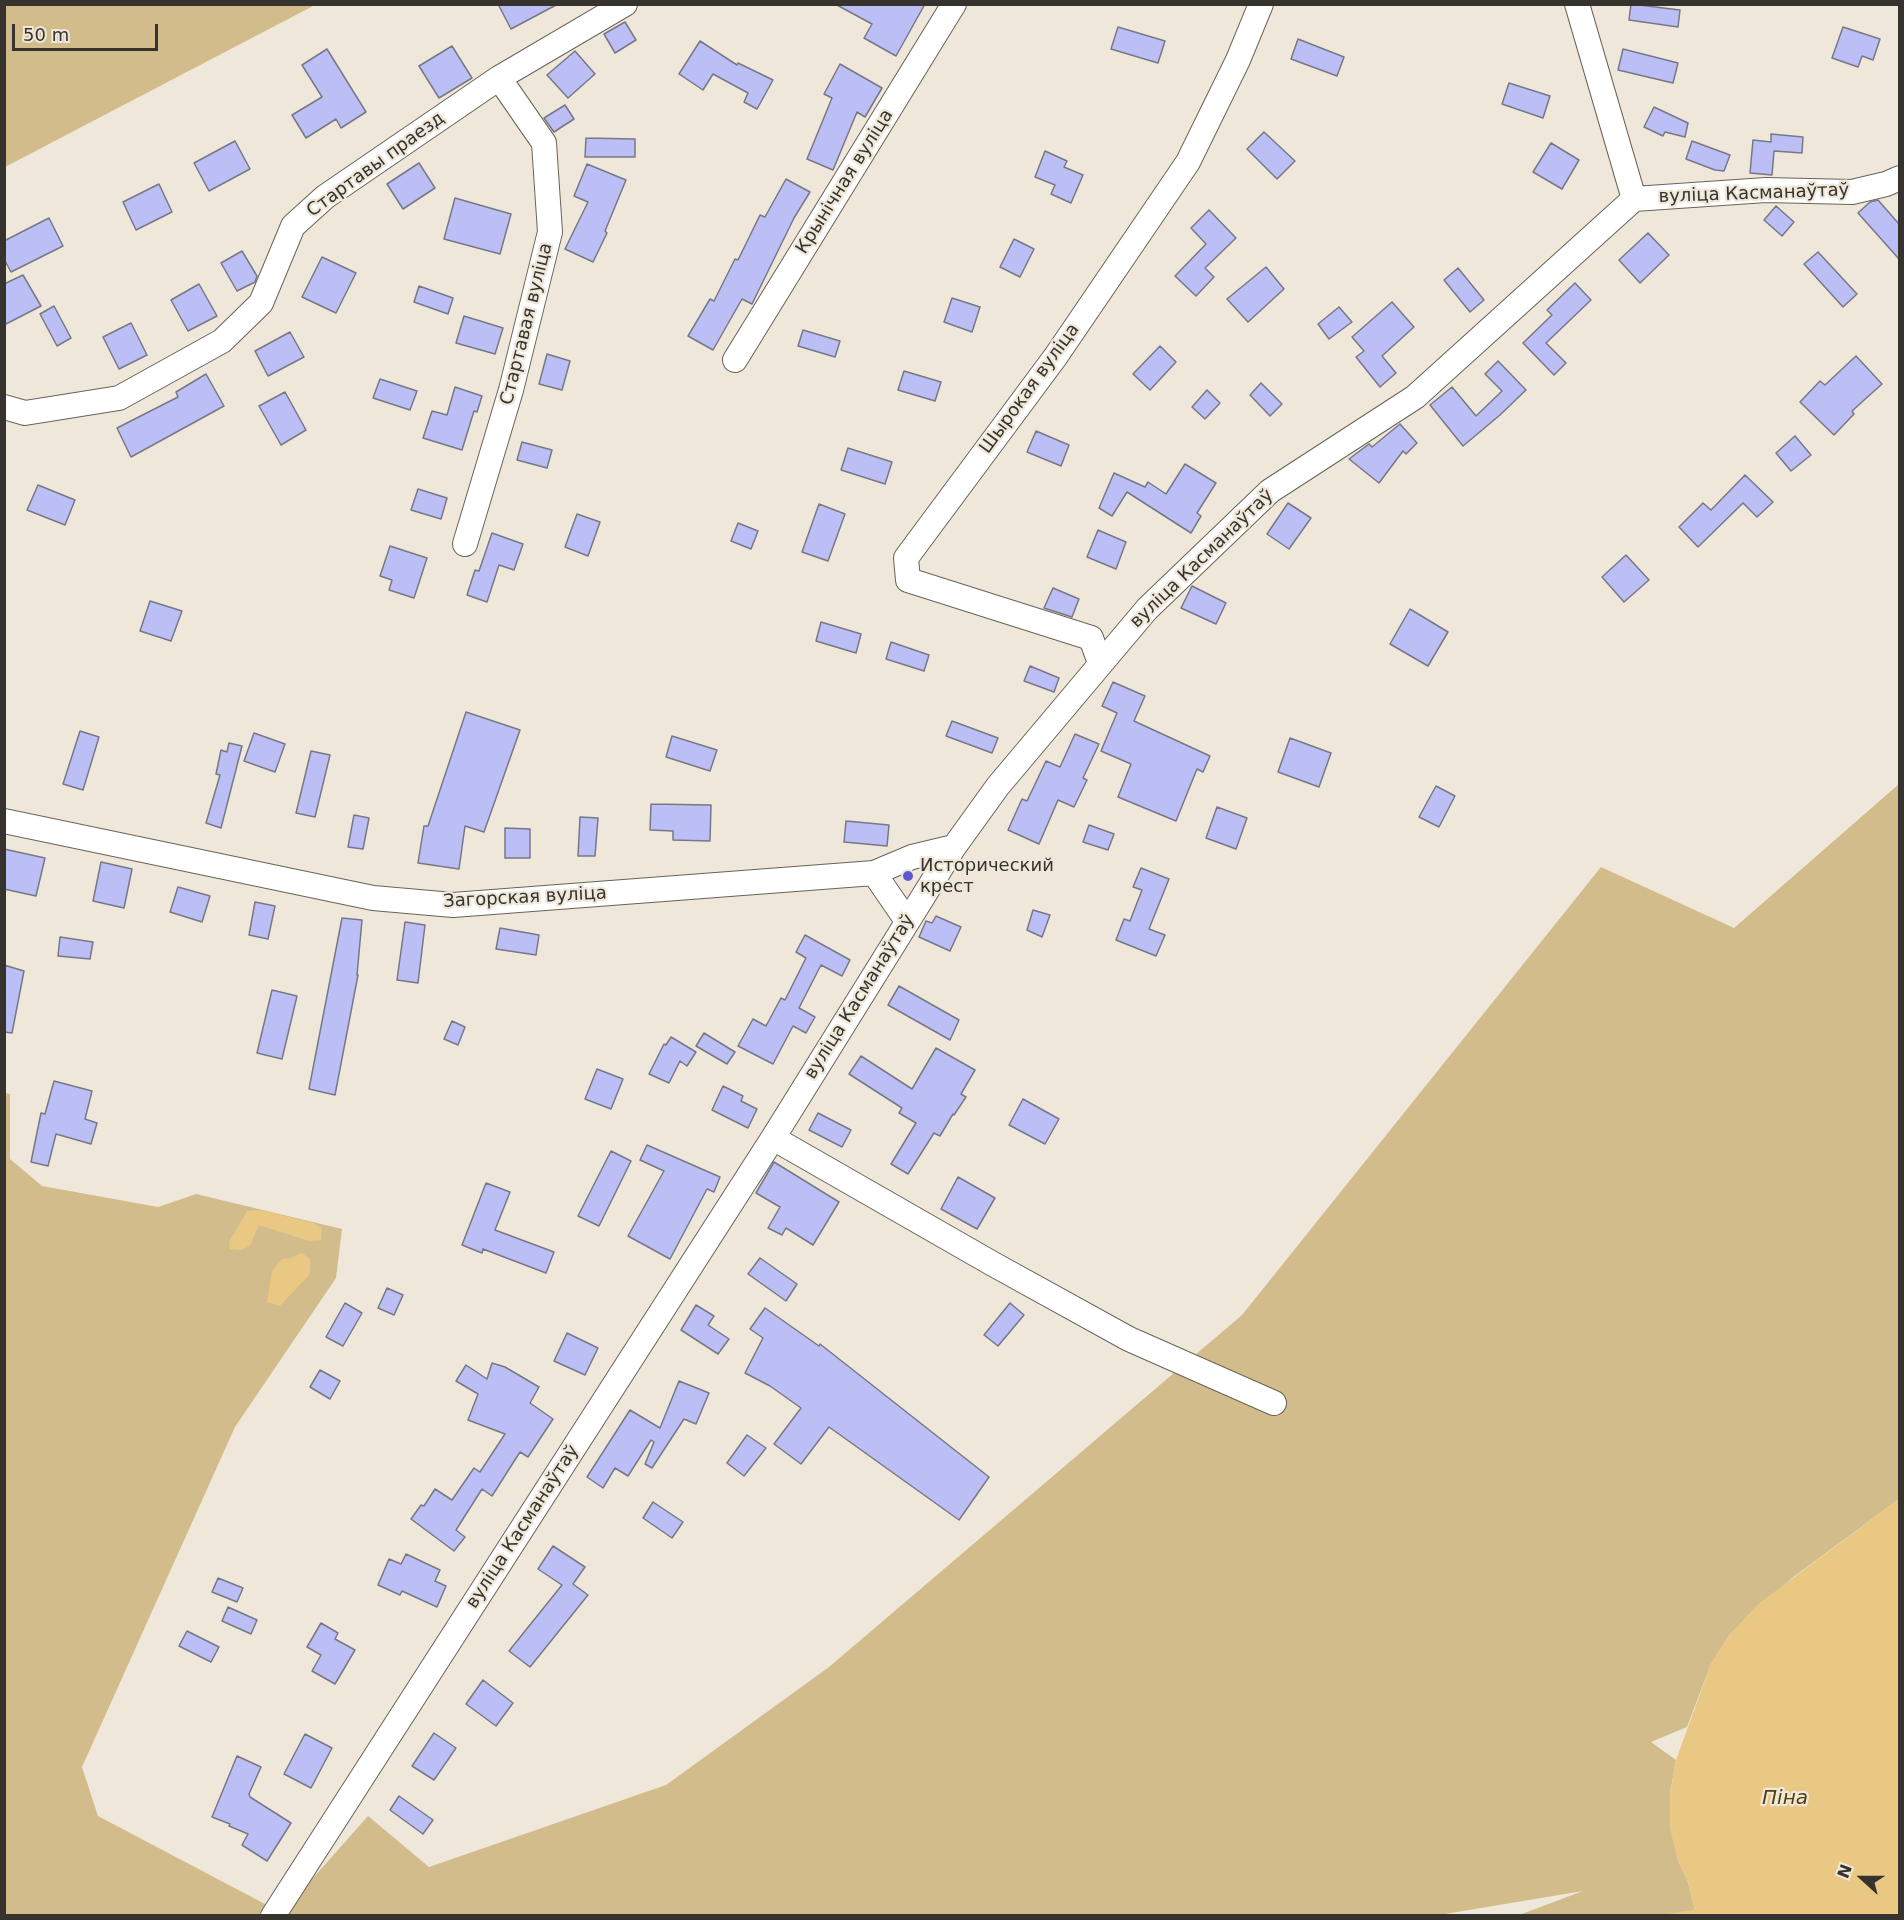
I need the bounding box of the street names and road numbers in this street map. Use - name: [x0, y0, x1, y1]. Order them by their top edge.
- street label: Крынічная вуліца: [792, 106, 898, 258]
- street label: Стартавы праезд: [303, 108, 449, 222]
- street label: вуліца Касманаўтаў: [1658, 180, 1850, 208]
- street label: Стартавая вуліца: [496, 241, 558, 407]
- street label: Шырокая вуліца: [976, 320, 1084, 458]
- street label: вуліца Касманаўтаў: [1126, 485, 1278, 633]
- street label: Загорская вуліца: [443, 883, 607, 913]
- street label: вуліца Касманаўтаў: [800, 910, 920, 1084]
- street label: вуліца Касманаўтаў: [462, 1441, 584, 1613]

